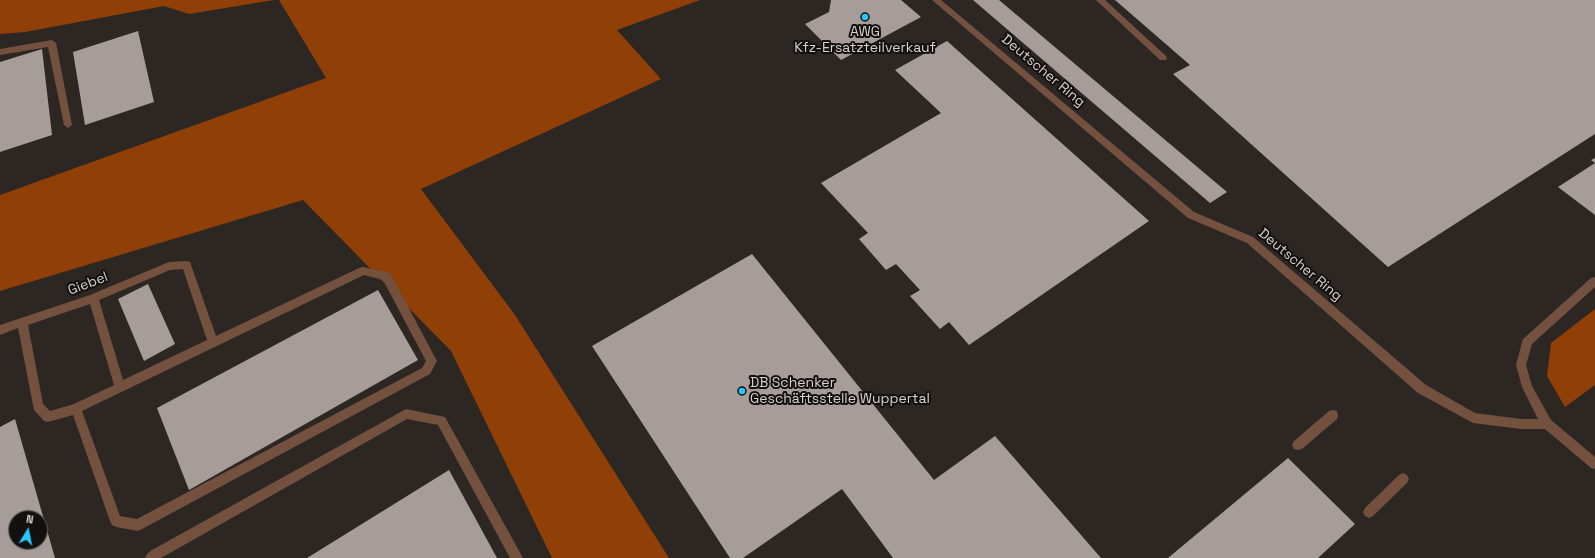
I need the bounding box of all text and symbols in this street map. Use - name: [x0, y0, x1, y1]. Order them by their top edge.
- marker: AWG Kfz-Ersatzteilverkauf: [860, 12, 870, 22]
- place label: AWG Kfz-Ersatzteilverkauf: [794, 24, 936, 56]
- street label: Deutscher Ring: [998, 31, 1088, 111]
- street label: Deutscher Ring: [1255, 225, 1345, 305]
- street label: Giebel: [66, 269, 110, 299]
- place label: DB Schenker Geschäftsstelle Wuppertal: [750, 375, 930, 408]
- marker: DB Schenker Geschäftsstelle Wuppertal: [737, 386, 747, 396]
- north arrow: [8, 510, 48, 550]
- text: N: [25, 512, 35, 527]

